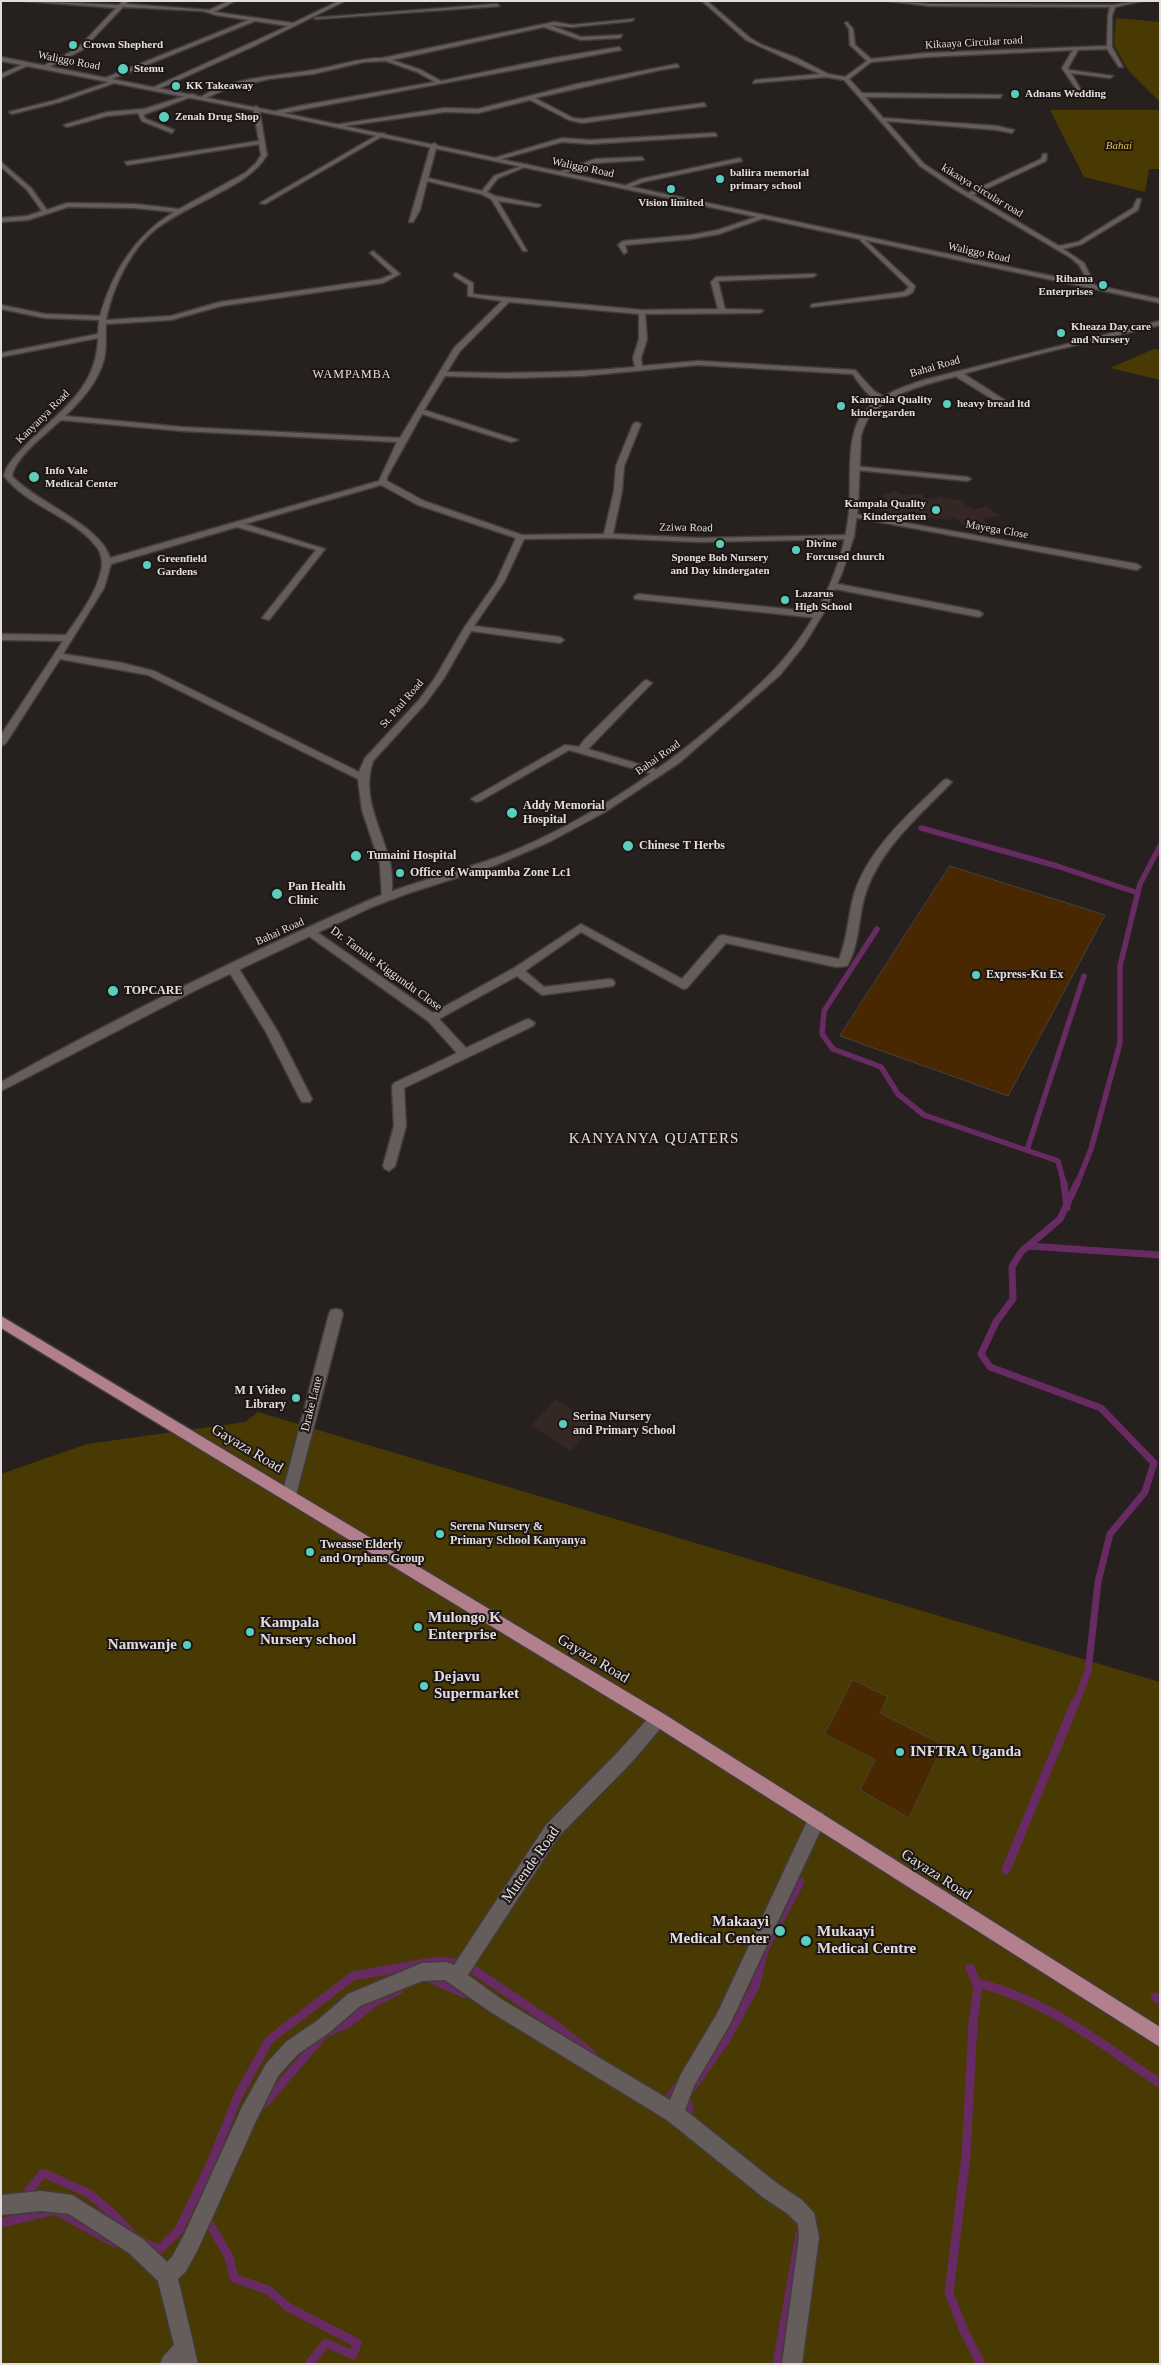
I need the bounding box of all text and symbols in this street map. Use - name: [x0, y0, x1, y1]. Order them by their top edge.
- street label: Kikaaya Circular road: [925, 34, 1023, 52]
- place label: Crown Shepherd: [83, 38, 163, 52]
- marker: Crown Shepherd: [67, 39, 79, 51]
- street label: Waliggo Road: [37, 49, 101, 73]
- marker: Stemu: [116, 62, 130, 76]
- place label: Stemu: [134, 62, 164, 76]
- place label: KK Takeaway: [186, 79, 253, 93]
- marker: KK Takeaway: [170, 80, 182, 92]
- place label: Adnans Wedding: [1025, 87, 1106, 101]
- marker: Adnans Wedding: [1009, 88, 1021, 100]
- marker: Zenah Drug Shop: [157, 110, 171, 124]
- place label: Zenah Drug Shop: [175, 110, 259, 124]
- park label: Bahai: [1106, 139, 1132, 153]
- street label: Waliggo Road: [551, 155, 615, 181]
- street label: kikaaya circular road: [939, 161, 1025, 221]
- place label: baliira memorial primary school: [730, 166, 809, 192]
- marker: baliira memorial primary school: [714, 173, 726, 185]
- marker: Vision limited: [665, 183, 677, 195]
- place label: Vision limited: [638, 196, 704, 210]
- street label: Waliggo Road: [947, 240, 1011, 266]
- place label: Rihama Enterprises: [1039, 272, 1093, 298]
- marker: Rihama Enterprises: [1097, 279, 1109, 291]
- place label: Kheaza Day care and Nursery: [1071, 320, 1151, 346]
- marker: Kheaza Day care and Nursery: [1055, 327, 1067, 339]
- street label: Bahai Road: [908, 354, 962, 380]
- district label: WAMPAMBA: [312, 368, 392, 382]
- street label: Kanyanya Road: [13, 387, 73, 447]
- place label: Kampala Quality kindergarden: [851, 393, 933, 419]
- place label: heavy bread ltd: [957, 397, 1030, 411]
- marker: heavy bread ltd: [941, 398, 953, 410]
- marker: Kampala Quality kindergarden: [835, 400, 847, 412]
- place label: Info Vale Medical Center: [45, 464, 118, 490]
- marker: Info Vale Medical Center: [27, 470, 41, 484]
- place label: Kampala Quality Kindergatten: [844, 497, 926, 523]
- marker: Kampala Quality Kindergatten: [930, 504, 942, 516]
- street label: Mayega Close: [965, 518, 1029, 542]
- street label: Zziwa Road: [659, 521, 713, 535]
- place label: Divine Forcused church: [806, 537, 885, 563]
- marker: Sponge Bob Nursery and Day kindergaten: [714, 538, 726, 550]
- marker: Divine Forcused church: [790, 544, 802, 556]
- place label: Sponge Bob Nursery and Day kindergaten: [670, 551, 770, 577]
- place label: Greenfield Gardens: [157, 552, 207, 578]
- marker: Greenfield Gardens: [141, 559, 153, 571]
- place label: Lazarus High School: [795, 587, 852, 613]
- marker: Lazarus High School: [779, 594, 791, 606]
- street label: St. Paul Road: [377, 677, 427, 731]
- street label: Bahai Road: [633, 738, 683, 778]
- place label: Addy Memorial Hospital: [523, 799, 605, 827]
- marker: Addy Memorial Hospital: [505, 806, 519, 820]
- marker: Chinese T Herbs: [621, 839, 635, 853]
- place label: Chinese T Herbs: [639, 839, 725, 853]
- marker: Tumaini Hospital: [349, 849, 363, 863]
- place label: Tumaini Hospital: [367, 849, 456, 863]
- place label: Office of Wampamba Zone Lc1: [410, 866, 571, 880]
- marker: Office of Wampamba Zone Lc1: [394, 867, 406, 879]
- place label: Pan Health Clinic: [288, 880, 346, 908]
- marker: Pan Health Clinic: [270, 887, 284, 901]
- street label: Bahai Road: [254, 915, 306, 949]
- street label: Dr. Tamale Kiggundu Close: [327, 924, 445, 1014]
- place label: Express-Ku Ex: [986, 968, 1063, 982]
- marker: Express-Ku Ex: [970, 969, 982, 981]
- marker: TOPCARE: [106, 984, 120, 998]
- place label: TOPCARE: [124, 984, 182, 998]
- district label: KANYANYA QUATERS: [567, 1130, 741, 1148]
- street label: Drake Lane: [298, 1375, 326, 1433]
- place label: M I Video Library: [234, 1384, 286, 1412]
- marker: M I Video Library: [290, 1392, 302, 1404]
- place label: Serina Nursery and Primary School: [573, 1410, 676, 1438]
- marker: Serina Nursery and Primary School: [557, 1418, 569, 1430]
- street label: Gayaza Road: [208, 1421, 286, 1477]
- place label: Serena Nursery & Primary School Kanyanya: [450, 1520, 586, 1548]
- marker: Serena Nursery & Primary School Kanyanya: [434, 1528, 446, 1540]
- place label: Tweasse Elderly and Orphans Group: [320, 1538, 424, 1566]
- marker: Tweasse Elderly and Orphans Group: [304, 1546, 316, 1558]
- place label: Mulongo K Enterprise: [428, 1609, 501, 1644]
- place label: Kampala Nursery school: [260, 1614, 356, 1649]
- marker: Mulongo K Enterprise: [412, 1621, 424, 1633]
- marker: Kampala Nursery school: [244, 1626, 256, 1638]
- street label: Gayaza Road: [554, 1631, 632, 1687]
- place label: Namwanje: [108, 1636, 177, 1654]
- marker: Namwanje: [181, 1639, 193, 1651]
- place label: Dejavu Supermarket: [434, 1668, 519, 1703]
- marker: Dejavu Supermarket: [418, 1680, 430, 1692]
- place label: INFTRA Uganda: [910, 1743, 1021, 1761]
- marker: INFTRA Uganda: [894, 1746, 906, 1758]
- street label: Mutende Road: [498, 1823, 564, 1907]
- street label: Gayaza Road: [897, 1846, 975, 1904]
- place label: Makaayi Medical Center: [669, 1913, 769, 1948]
- place label: Mukaayi Medical Centre: [817, 1923, 916, 1958]
- marker: Makaayi Medical Center: [773, 1924, 787, 1938]
- marker: Mukaayi Medical Centre: [799, 1934, 813, 1948]

